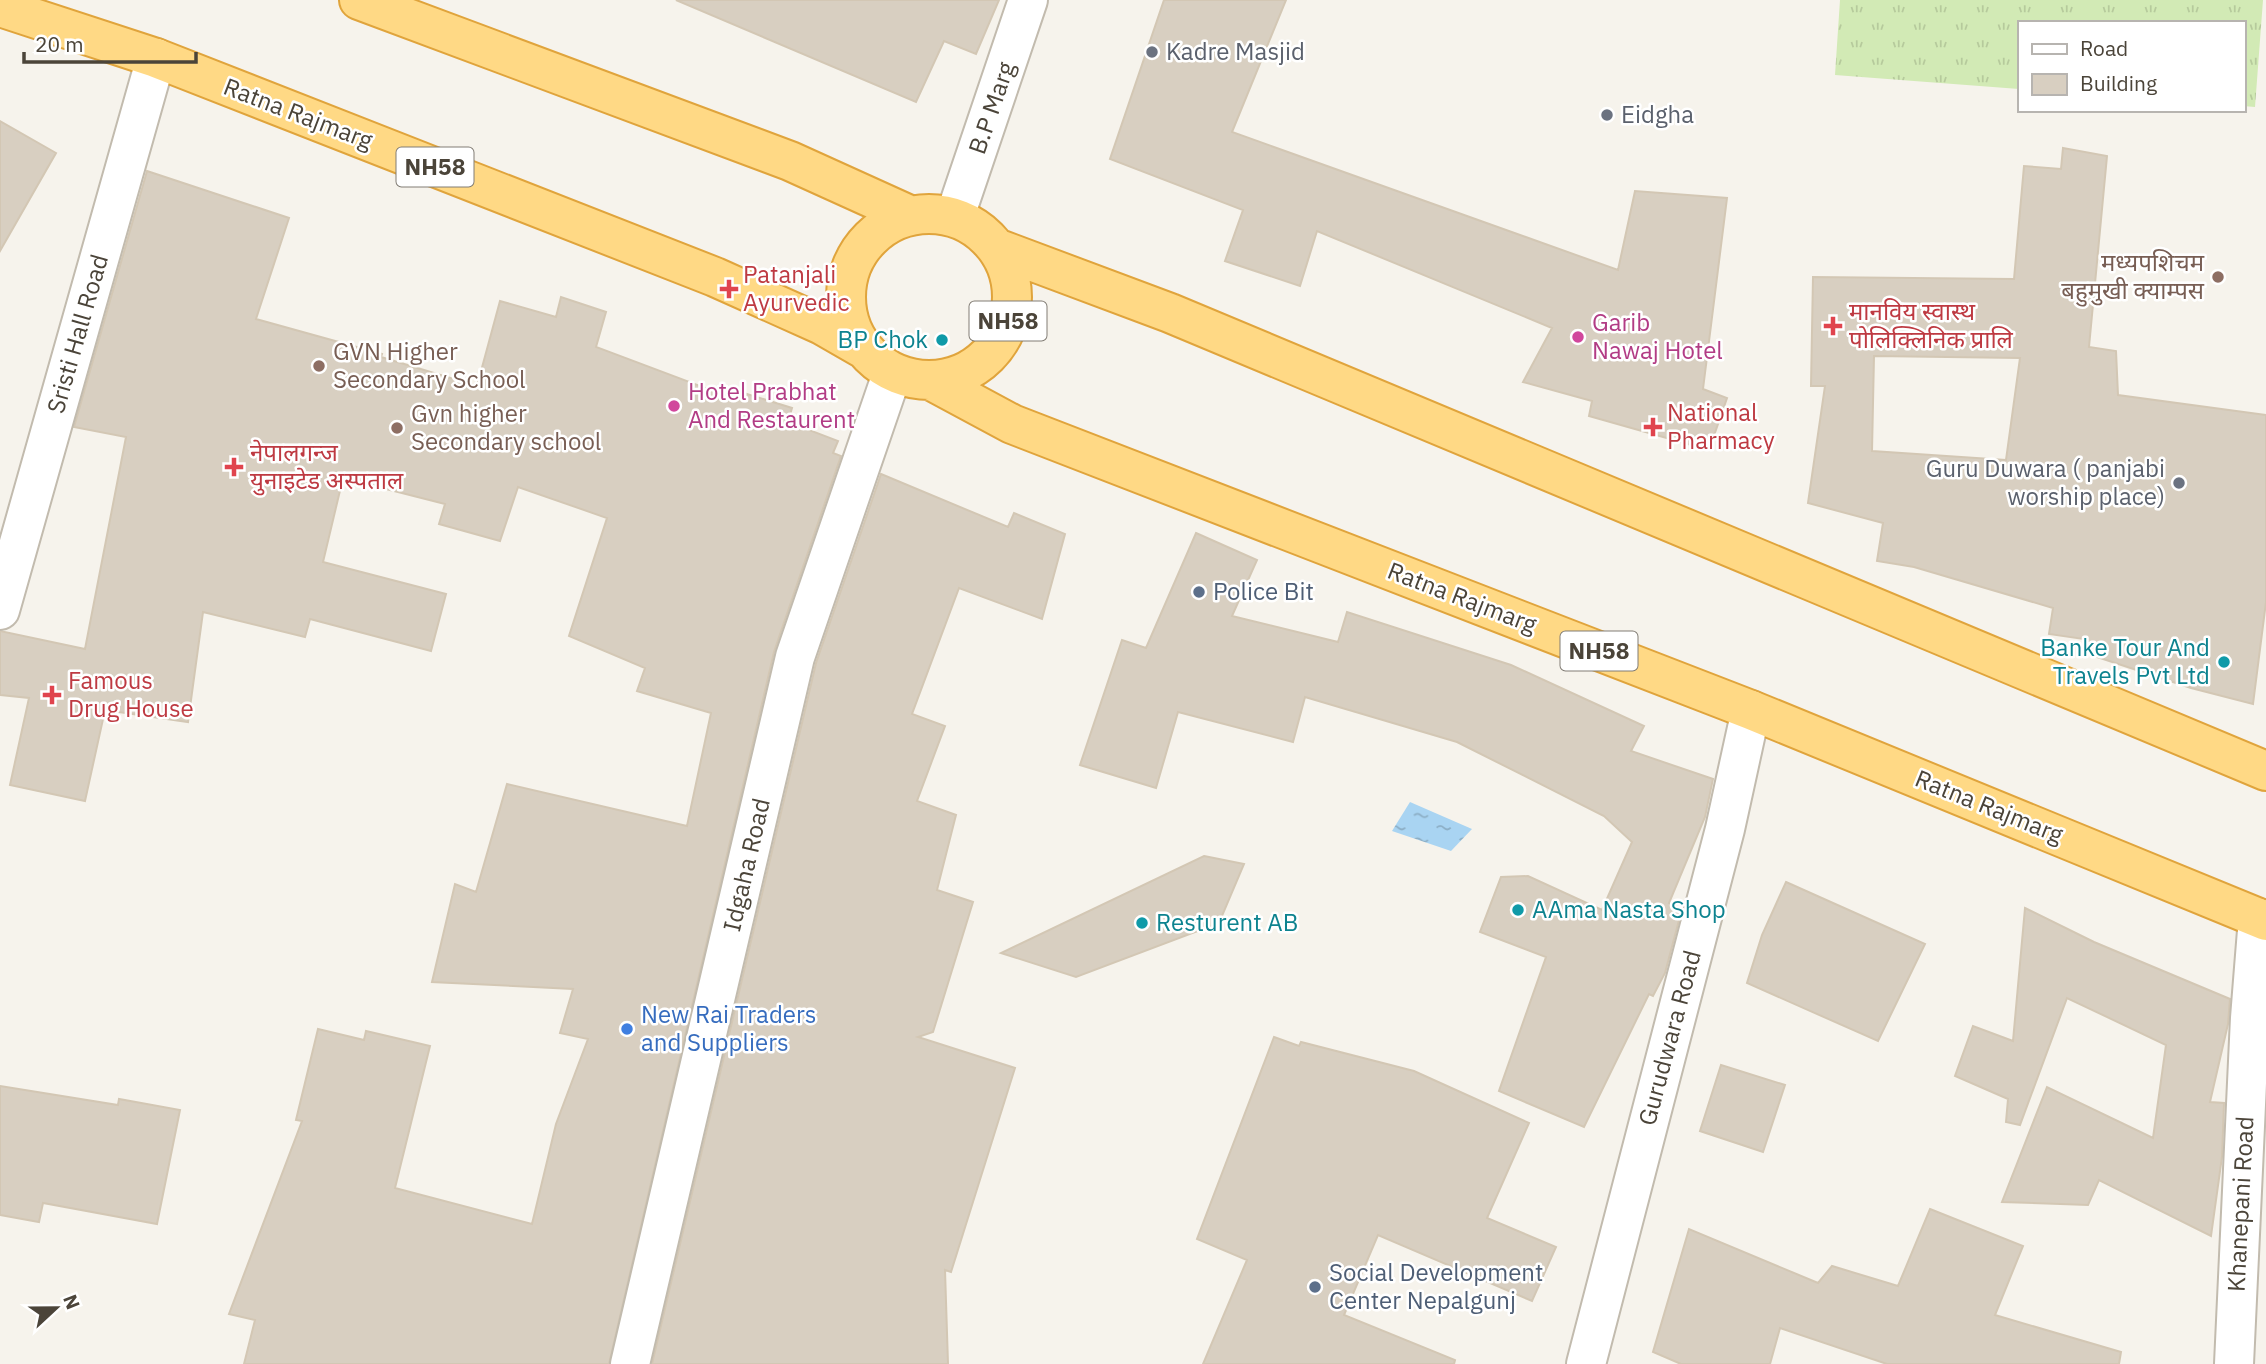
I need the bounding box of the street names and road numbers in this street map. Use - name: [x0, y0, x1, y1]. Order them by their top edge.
- street label: B.P Marg: [960, 57, 1022, 158]
- street label: Ratna Rajmarg: [219, 70, 378, 156]
- road number: NH58: [396, 148, 474, 186]
- street label: Sristi Hall Road: [39, 251, 115, 417]
- road number: NH58: [970, 302, 1046, 340]
- street label: Ratna Rajmarg: [1383, 554, 1542, 640]
- road number: NH58: [1560, 632, 1638, 670]
- street label: Ratna Rajmarg: [1911, 762, 2069, 850]
- street label: Idgaha Road: [715, 795, 777, 935]
- street label: Gurudwara Road: [1630, 947, 1708, 1129]
- street label: Khanepani Road: [2219, 1115, 2261, 1293]

